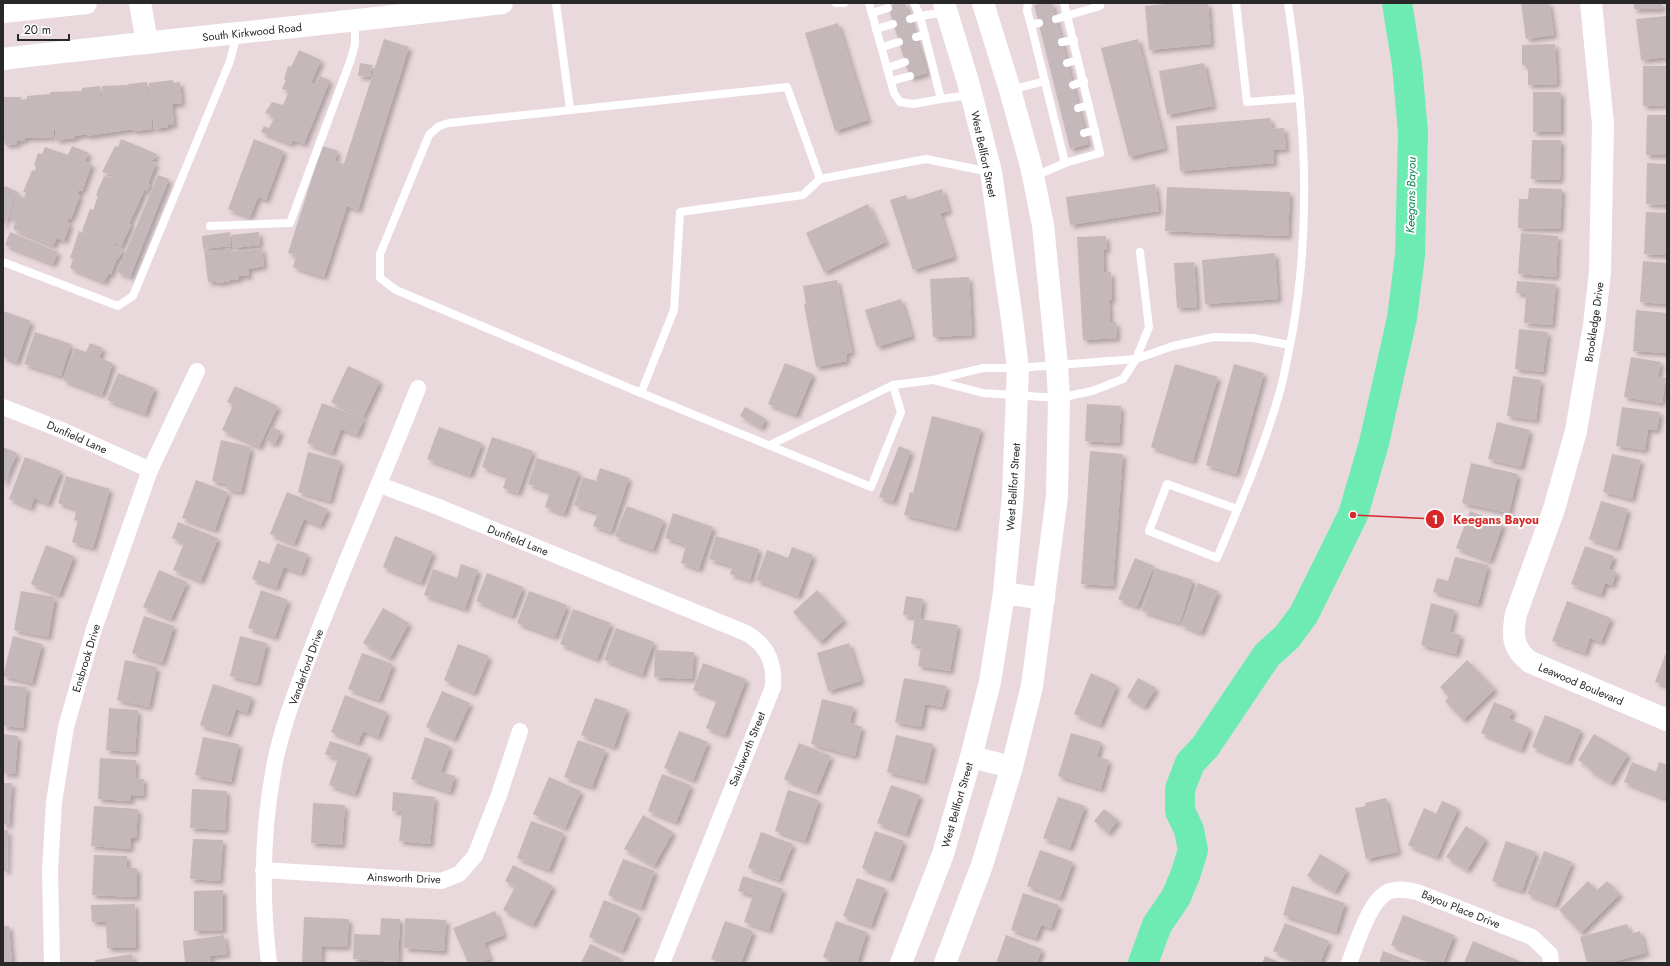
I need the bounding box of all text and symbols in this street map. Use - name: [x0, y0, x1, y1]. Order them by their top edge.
- scale bar: [18, 16, 69, 42]
- street label: South Kirkwood Road: [201, 19, 303, 45]
- text: 20 m: [24, 21, 51, 39]
- street label: West Bellfort Street: [967, 109, 1001, 199]
- water label: Keegans Bayou: [1401, 157, 1421, 233]
- street label: Brookledge Drive: [1580, 281, 1608, 363]
- street label: Dunfield Lane: [44, 417, 110, 458]
- street label: West Bellfort Street: [1002, 442, 1024, 531]
- callout: Keegans Bayou: [1425, 507, 1547, 531]
- text: 1: [1432, 511, 1438, 529]
- text: Keegans Bayou: [1453, 511, 1539, 529]
- street label: Dunfield Lane: [485, 521, 551, 560]
- street label: Ensbrook Drive: [68, 622, 104, 694]
- street label: Vanderford Drive: [285, 626, 327, 707]
- street label: Leawood Boulevard: [1536, 659, 1626, 709]
- street label: Saulsworth Street: [725, 709, 769, 789]
- street label: West Bellfort Street: [937, 760, 977, 850]
- street label: Ainsworth Drive: [367, 869, 441, 887]
- street label: Bayou Place Drive: [1419, 886, 1503, 932]

